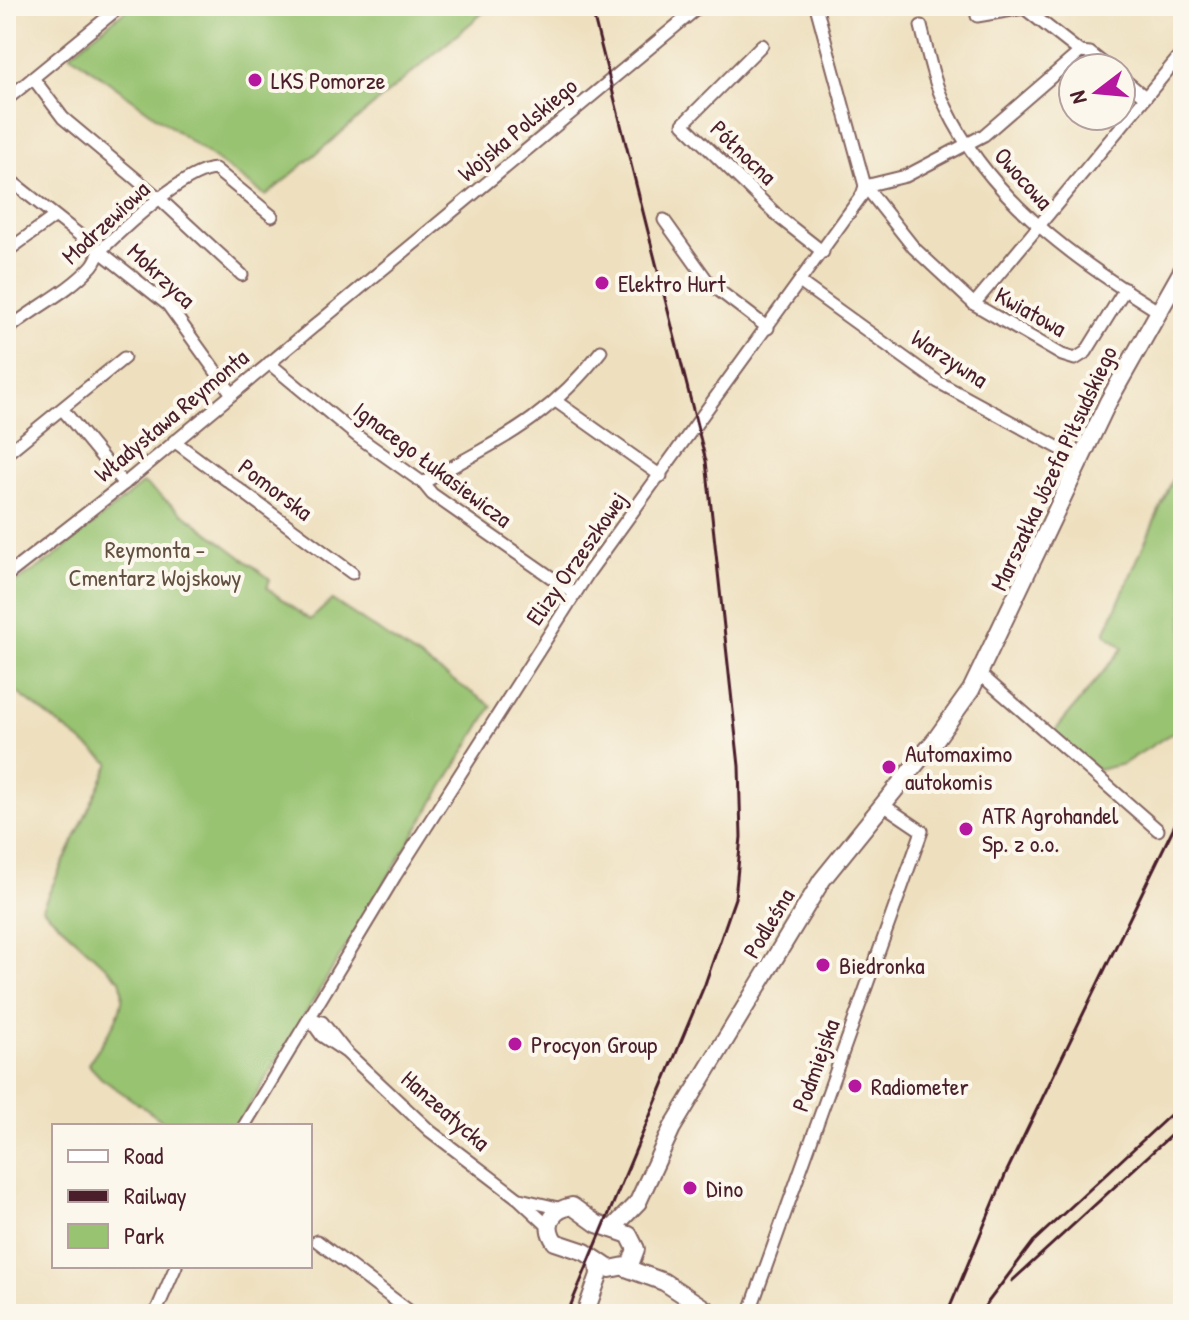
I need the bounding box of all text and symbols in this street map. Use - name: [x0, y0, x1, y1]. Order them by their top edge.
- north arrow: [1057, 52, 1137, 132]
- place label: LKS Pomorze: [271, 64, 386, 96]
- street label: Wojska Polskiego: [451, 70, 584, 188]
- marker: LKS Pomorze: [246, 71, 264, 89]
- text: N: [1062, 87, 1094, 107]
- street label: Północna: [704, 113, 784, 191]
- street label: Owocowa: [987, 140, 1061, 216]
- street label: Modrzewiowa: [54, 173, 156, 271]
- street label: Mokrzyca: [121, 235, 203, 315]
- place label: Elektro Hurt: [618, 267, 726, 299]
- marker: Elektro Hurt: [593, 274, 611, 292]
- street label: Kwiatowa: [990, 278, 1072, 344]
- street label: Warzywna: [906, 321, 994, 395]
- street label: Marszałka Józefa Piłsudskiego: [982, 340, 1124, 596]
- street label: Władysława Reymonta: [87, 341, 255, 489]
- street label: Ignacego Łukasiewicza: [347, 394, 519, 534]
- street label: Pomorska: [232, 451, 320, 527]
- street label: Elizy Orzeszkowej: [518, 485, 634, 631]
- park label: Reymonta - Cmentarz Wojskowy: [69, 533, 241, 593]
- place label: Automaximo autokomis: [905, 737, 1012, 797]
- marker: Automaximo autokomis: [880, 758, 898, 776]
- place label: ATR Agrohandel Sp. z o.o.: [982, 799, 1119, 859]
- marker: ATR Agrohandel Sp. z o.o.: [957, 820, 975, 838]
- street label: Podleśna: [735, 882, 801, 964]
- place label: Biedronka: [839, 949, 925, 981]
- marker: Biedronka: [814, 956, 832, 974]
- street label: Podmiejska: [784, 1014, 846, 1116]
- place label: Procyon Group: [531, 1028, 657, 1060]
- marker: Procyon Group: [506, 1035, 524, 1053]
- street label: Hanzeatycka: [395, 1063, 497, 1157]
- place label: Radiometer: [871, 1070, 969, 1102]
- marker: Radiometer: [846, 1077, 864, 1095]
- legend: [52, 1124, 312, 1268]
- text: Road: [124, 1139, 163, 1171]
- place label: Dino: [706, 1172, 744, 1204]
- text: Railway: [124, 1179, 187, 1211]
- marker: Dino: [681, 1179, 699, 1197]
- text: Park: [124, 1219, 164, 1251]

